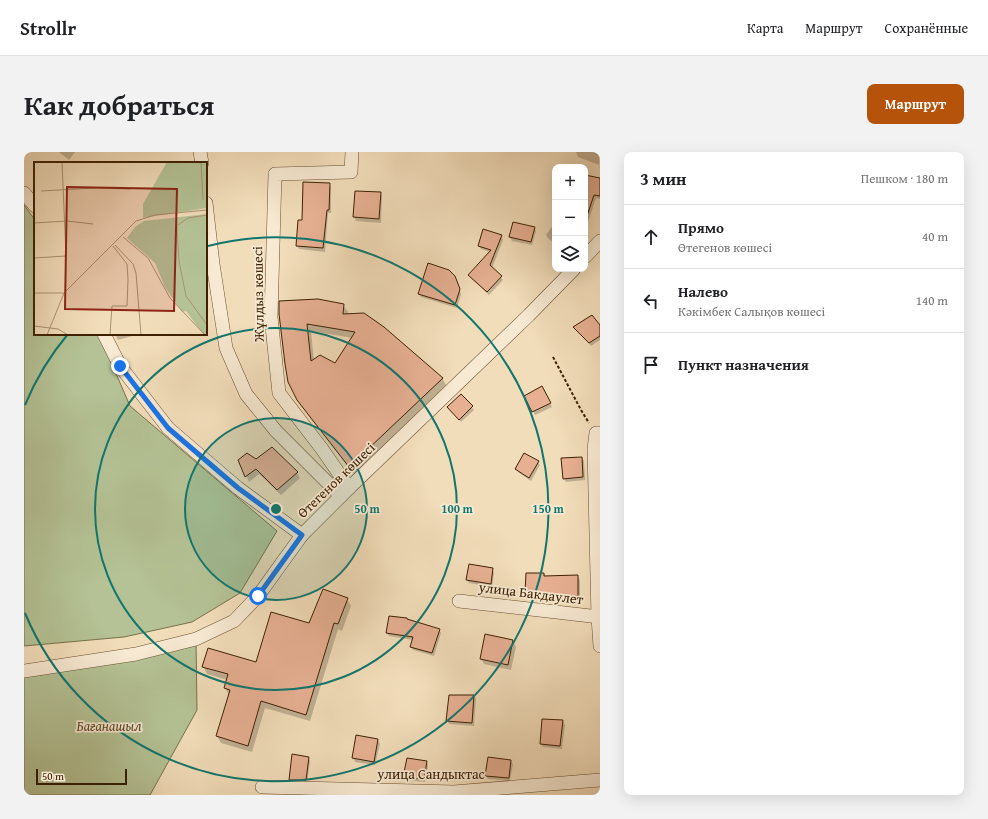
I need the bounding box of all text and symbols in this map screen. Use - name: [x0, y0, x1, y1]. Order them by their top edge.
- text: Strollr: [20, 14, 76, 42]
- text: Карта: [747, 18, 783, 38]
- text: Маршрут: [805, 18, 863, 38]
- text: Сохранённые: [885, 18, 968, 38]
- text: Как добраться: [24, 84, 214, 125]
- button: Маршрут: [867, 84, 964, 124]
- inset map: [34, 162, 207, 335]
- map controls: [552, 164, 588, 272]
- button: +: [552, 164, 588, 200]
- text: 3 мин: [640, 166, 686, 191]
- text: Пешком · 180 m: [861, 169, 948, 188]
- button: −: [552, 200, 588, 236]
- text: Прямо: [678, 217, 724, 238]
- icon: ahead: [640, 226, 662, 248]
- text: 40 m: [922, 227, 948, 246]
- button: layers: [552, 236, 588, 272]
- text: Өтегенов көшесі: [678, 238, 772, 257]
- street label: Жұлдыз көшесі: [247, 246, 269, 343]
- text: Налево: [678, 281, 728, 302]
- icon: left: [640, 290, 662, 312]
- text: 140 m: [916, 291, 948, 310]
- text: Кәкімбек Салықов көшесі: [678, 302, 825, 321]
- icon: arrive: [640, 354, 662, 376]
- text: Пункт назначения: [678, 354, 809, 375]
- route end: [111, 357, 129, 375]
- street label: Өтегенов көшесі: [293, 438, 379, 522]
- text: 50 m: [354, 500, 380, 517]
- text: 100 m: [441, 500, 474, 517]
- text: 150 m: [532, 500, 565, 517]
- centre of rings: [269, 502, 283, 516]
- street label: улица Бакдаулет: [477, 577, 585, 609]
- route start: [249, 587, 267, 605]
- park label: Бағанашыл: [77, 716, 142, 736]
- street label: улица Сандыктас: [376, 764, 485, 784]
- scale bar: [36, 767, 127, 786]
- text: 50 m: [42, 768, 64, 784]

